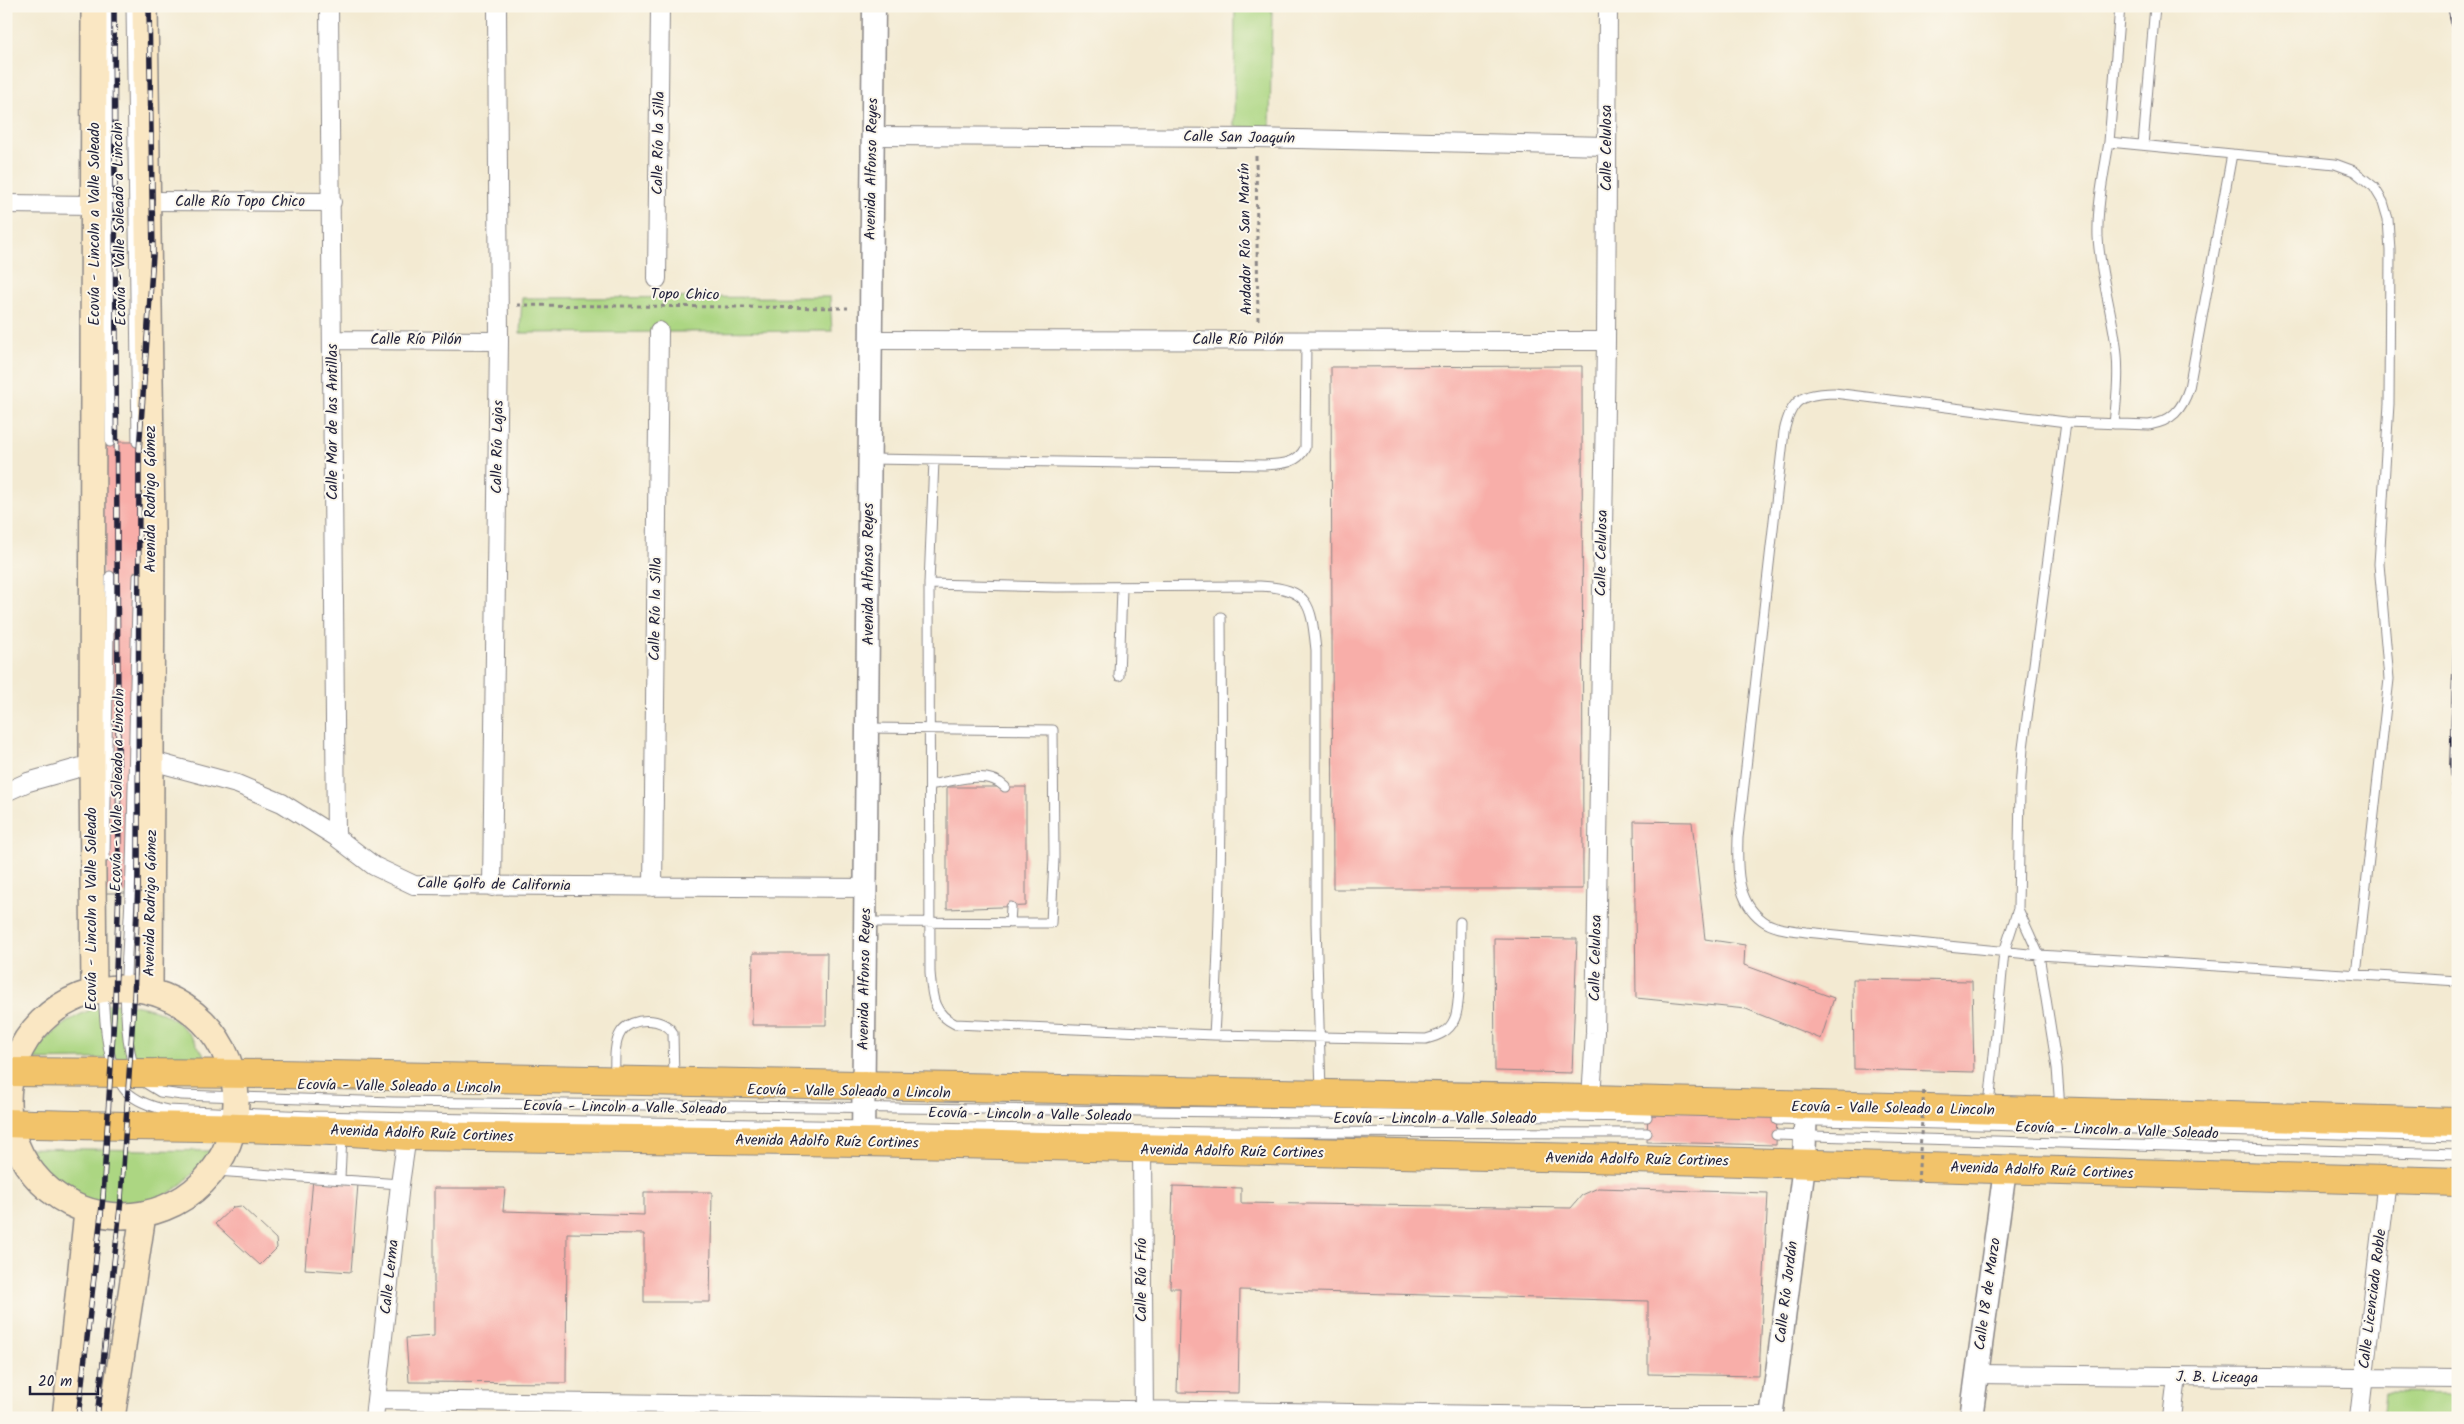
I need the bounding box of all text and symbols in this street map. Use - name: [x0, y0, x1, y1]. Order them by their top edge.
- street label: Calle Río la Silla: [646, 91, 672, 195]
- street label: Avenida Alfonso Reyes: [859, 97, 885, 240]
- street label: Calle Celulosa: [1595, 105, 1619, 191]
- street label: Ecovía - Lincoln a Valle Soleado: [83, 122, 107, 326]
- street label: Ecovía - Valle Soleado a Lincoln: [106, 122, 134, 326]
- street label: Calle San Joaquín: [1183, 125, 1295, 151]
- street label: Andador Río San Martín: [1233, 163, 1259, 315]
- street label: Calle Río Topo Chico: [175, 190, 305, 214]
- street label: Topo Chico: [650, 282, 720, 308]
- street label: Calle Río Pilón: [370, 328, 462, 352]
- street label: Calle Río Pilón: [1192, 328, 1284, 352]
- street label: Calle Mar de las Antillas: [321, 343, 345, 500]
- street label: Calle Río Lajas: [485, 399, 511, 494]
- street label: Avenida Rodrigo Gómez: [139, 425, 163, 573]
- street label: Avenida Alfonso Reyes: [857, 502, 881, 645]
- street label: Calle Celulosa: [1589, 509, 1615, 597]
- street label: Calle Río la Silla: [643, 557, 669, 661]
- street label: Ecovía - Valle Soleado a Lincoln: [104, 688, 132, 892]
- street label: Ecovía - Lincoln a Valle Soleado: [80, 807, 104, 1011]
- street label: Avenida Rodrigo Gómez: [138, 829, 164, 977]
- street label: Calle Golfo de California: [417, 872, 571, 898]
- street label: Avenida Alfonso Reyes: [852, 907, 878, 1050]
- street label: Calle Celulosa: [1583, 914, 1609, 1002]
- street label: Ecovía - Valle Soleado a Lincoln: [297, 1073, 501, 1101]
- street label: Ecovía - Valle Soleado a Lincoln: [747, 1078, 951, 1106]
- street label: Ecovía - Lincoln a Valle Soleado: [523, 1094, 727, 1122]
- street label: Ecovía - Valle Soleado a Lincoln: [1791, 1095, 1995, 1123]
- street label: Ecovía - Lincoln a Valle Soleado: [928, 1101, 1132, 1129]
- street label: Ecovía - Lincoln a Valle Soleado: [1333, 1107, 1537, 1131]
- street label: Ecovía - Lincoln a Valle Soleado: [2015, 1115, 2219, 1147]
- street label: Avenida Adolfo Ruíz Cortines: [330, 1119, 515, 1149]
- street label: Avenida Adolfo Ruíz Cortines: [735, 1128, 919, 1156]
- street label: Avenida Adolfo Ruíz Cortines: [1140, 1138, 1324, 1166]
- street label: Avenida Adolfo Ruíz Cortines: [1545, 1146, 1729, 1174]
- street label: Avenida Adolfo Ruíz Cortines: [1950, 1156, 2135, 1186]
- street label: Calle Licenciado Roble: [2353, 1227, 2394, 1370]
- street label: Calle 18 de Marzo: [1968, 1236, 2008, 1352]
- street label: Calle Lerma: [374, 1238, 406, 1316]
- street label: Calle Río Frío: [1130, 1238, 1154, 1322]
- street label: Calle Río Jordán: [1769, 1240, 1805, 1344]
- scale bar: [30, 1364, 98, 1396]
- street label: J. B. Liceaga: [2176, 1365, 2258, 1391]
- text: 20 m: [38, 1370, 72, 1394]

